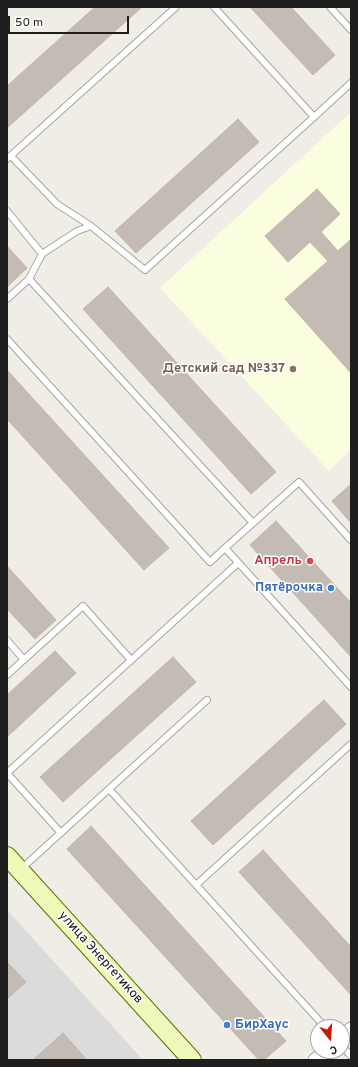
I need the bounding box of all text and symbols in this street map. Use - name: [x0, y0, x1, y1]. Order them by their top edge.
- scale bar: [10, 8, 131, 34]
- text: 50 m: [15, 15, 43, 31]
- place label: Детский сад №337: [163, 361, 285, 377]
- marker: Детский сад №337: [288, 364, 298, 374]
- place label: Апрель: [254, 553, 302, 569]
- marker: Апрель: [305, 556, 315, 566]
- place label: Пятёрочка: [255, 580, 323, 596]
- marker: Пятёрочка: [326, 583, 336, 593]
- street label: улица Энергетиков: [54, 908, 146, 1008]
- place label: БирХаус: [235, 1017, 289, 1033]
- north arrow: [310, 1019, 350, 1059]
- marker: БирХаус: [222, 1020, 232, 1030]
- text: С: [328, 1042, 339, 1057]

